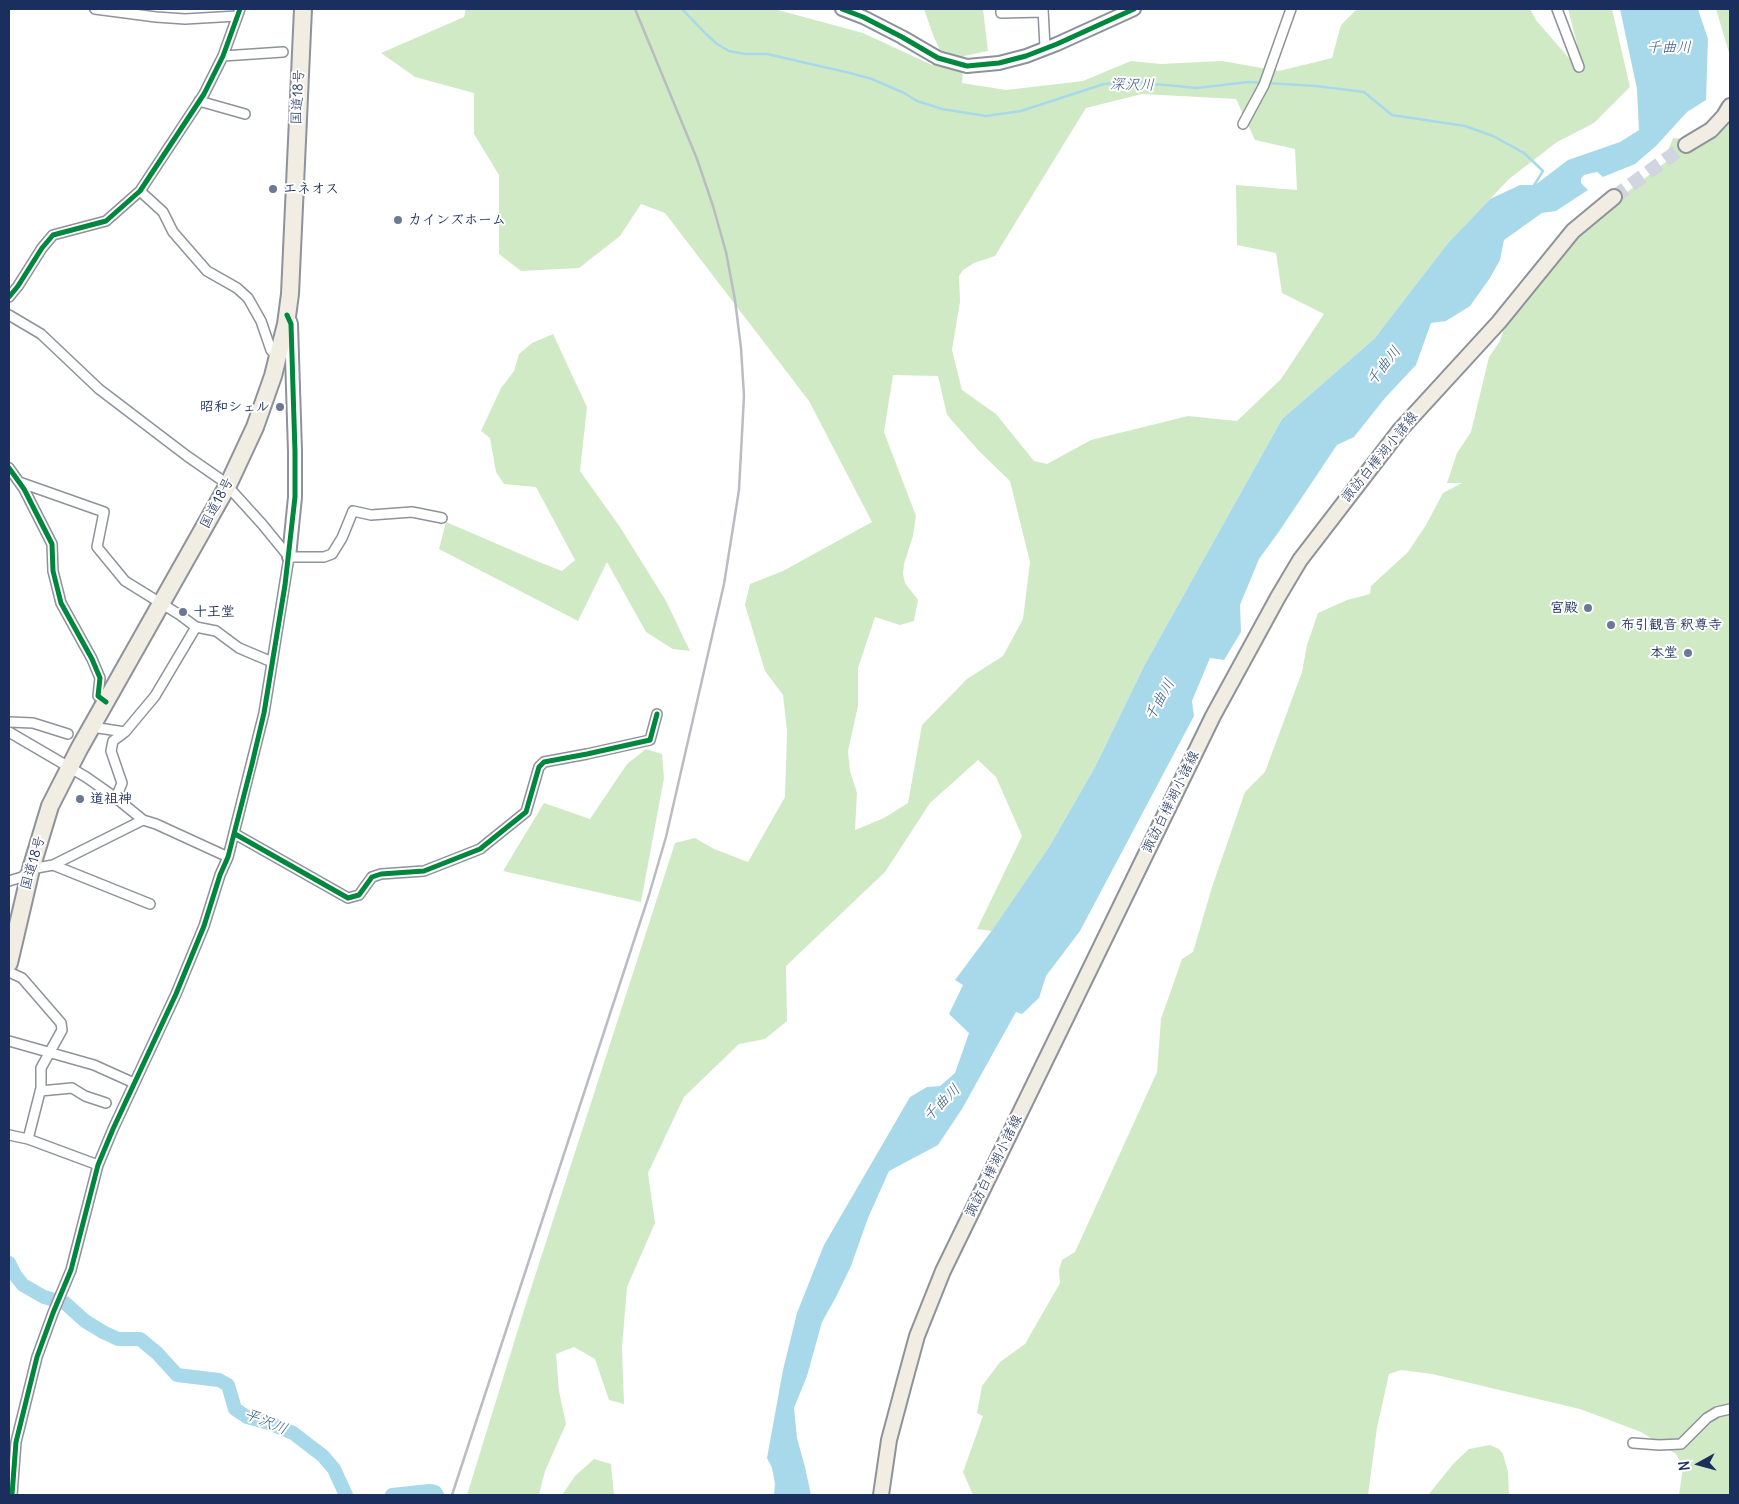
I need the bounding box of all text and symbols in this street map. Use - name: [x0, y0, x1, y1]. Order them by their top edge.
- water label: 千曲川: [1647, 39, 1691, 57]
- street label: 国道18号: [288, 69, 308, 125]
- water label: 深沢川: [1109, 76, 1155, 94]
- place label: エネオス: [283, 181, 339, 197]
- marker: エネオス: [267, 183, 279, 195]
- place label: カインズホーム: [408, 212, 506, 228]
- marker: カインズホーム: [392, 214, 404, 226]
- water label: 千曲川: [1363, 343, 1405, 389]
- place label: 昭和シェル: [200, 399, 270, 415]
- marker: 昭和シェル: [274, 401, 286, 413]
- street label: 諏訪白樺湖小諸線: [1338, 408, 1422, 506]
- street label: 国道18号: [197, 475, 237, 531]
- place label: 宮殿: [1550, 600, 1578, 616]
- marker: 宮殿: [1582, 602, 1594, 614]
- place label: 十王堂: [193, 604, 235, 620]
- marker: 十王堂: [177, 606, 189, 618]
- place label: 布引観音 釈尊寺: [1621, 617, 1722, 633]
- marker: 布引観音 釈尊寺: [1605, 619, 1617, 631]
- place label: 本堂: [1650, 645, 1678, 661]
- marker: 本堂: [1682, 647, 1694, 659]
- water label: 千曲川: [1141, 676, 1179, 724]
- street label: 諏訪白樺湖小諸線: [1139, 748, 1203, 856]
- place label: 道祖神: [90, 791, 132, 807]
- marker: 道祖神: [74, 793, 86, 805]
- street label: 国道18号: [17, 834, 49, 892]
- water label: 千曲川: [920, 1081, 964, 1125]
- street label: 諏訪白樺湖小諸線: [962, 1112, 1026, 1220]
- water label: 平沢川: [242, 1405, 290, 1439]
- north arrow: [1674, 1439, 1724, 1489]
- text: N: [1675, 1460, 1694, 1472]

